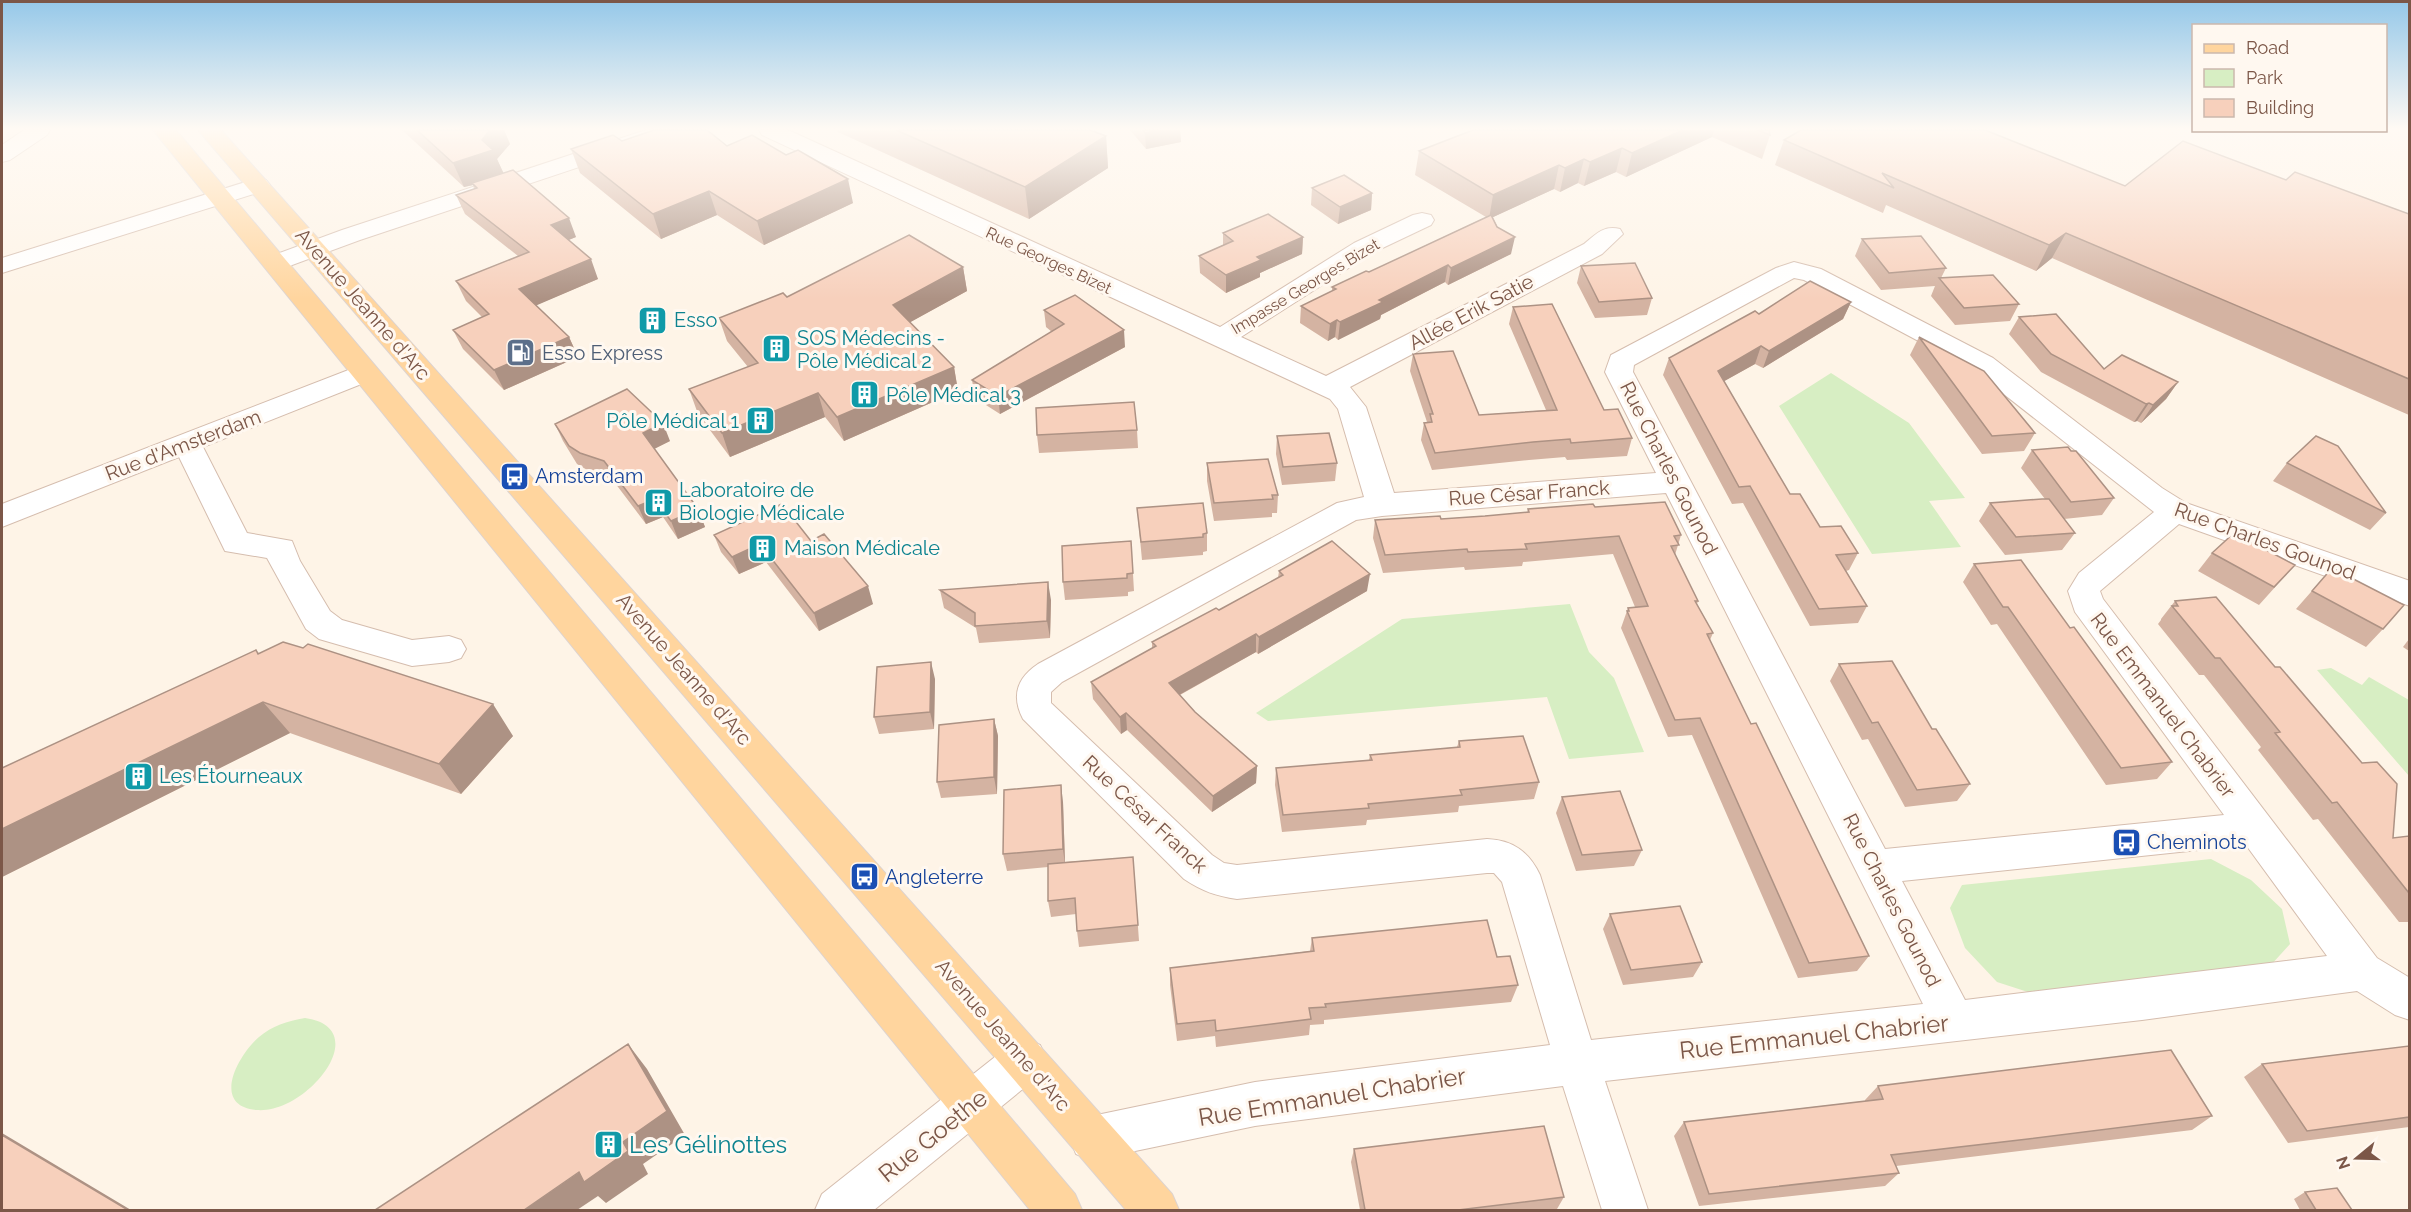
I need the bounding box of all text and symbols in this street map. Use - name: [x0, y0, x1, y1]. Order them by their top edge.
- legend: [2192, 24, 2387, 132]
- text: Road: [2246, 37, 2289, 58]
- text: Park: [2246, 67, 2283, 88]
- text: Building: [2246, 97, 2314, 118]
- street label: Avenue Jeanne d'Arc: [291, 223, 435, 385]
- street label: Rue Georges Bizet: [983, 223, 1115, 298]
- street label: Impasse Georges Bizet: [1228, 234, 1383, 338]
- street label: Allée Erik Satie: [1404, 269, 1538, 355]
- building icon: Esso: [637, 304, 669, 336]
- place label: Esso: [674, 308, 717, 332]
- place label: SOS Médecins - Pôle Médical 2: [797, 326, 945, 373]
- building icon: SOS Médecins - Pôle Médical 2: [760, 333, 792, 365]
- fuel station icon: Esso Express: [505, 337, 537, 369]
- place label: Esso Express: [542, 341, 663, 365]
- street label: Rue Charles Gounod: [1615, 377, 1723, 559]
- building icon: Pôle Médical 3: [849, 379, 881, 411]
- place label: Pôle Médical 3: [886, 383, 1021, 407]
- street label: Rue d'Amsterdam: [102, 404, 264, 486]
- building icon: Pôle Médical 1: [744, 405, 776, 437]
- place label: Pôle Médical 1: [606, 409, 739, 433]
- bus stop icon: Amsterdam: [498, 460, 530, 492]
- place label: Amsterdam: [535, 464, 643, 488]
- street label: Rue César Franck: [1448, 475, 1611, 511]
- place label: Laboratoire de Biologie Médicale: [679, 478, 845, 525]
- building icon: Laboratoire de Biologie Médicale: [642, 486, 674, 518]
- street label: Rue Charles Gounod: [2171, 497, 2359, 585]
- building icon: Maison Médicale: [747, 532, 779, 564]
- place label: Maison Médicale: [784, 536, 940, 560]
- street label: Avenue Jeanne d'Arc: [612, 588, 756, 750]
- street label: Rue Emmanuel Chabrier: [2086, 608, 2240, 802]
- street label: Rue César Franck: [1078, 750, 1213, 878]
- building icon: Les Étourneaux: [122, 760, 154, 792]
- place label: Les Étourneaux: [159, 764, 303, 788]
- street label: Rue Charles Gounod: [1838, 809, 1946, 991]
- bus stop icon: Cheminots: [2110, 826, 2142, 858]
- place label: Cheminots: [2147, 830, 2247, 854]
- bus stop icon: Angleterre: [848, 861, 880, 893]
- place label: Angleterre: [885, 865, 984, 889]
- street label: Avenue Jeanne d'Arc: [931, 954, 1075, 1116]
- street label: Rue Emmanuel Chabrier: [1678, 1008, 1950, 1065]
- street label: Rue Emmanuel Chabrier: [1196, 1061, 1468, 1132]
- street label: Rue Goethe: [872, 1083, 993, 1188]
- north arrow: [2327, 1128, 2387, 1188]
- building icon: Les Gélinottes: [592, 1129, 624, 1161]
- place label: Les Gélinottes: [629, 1130, 787, 1159]
- text: N: [2332, 1154, 2354, 1172]

